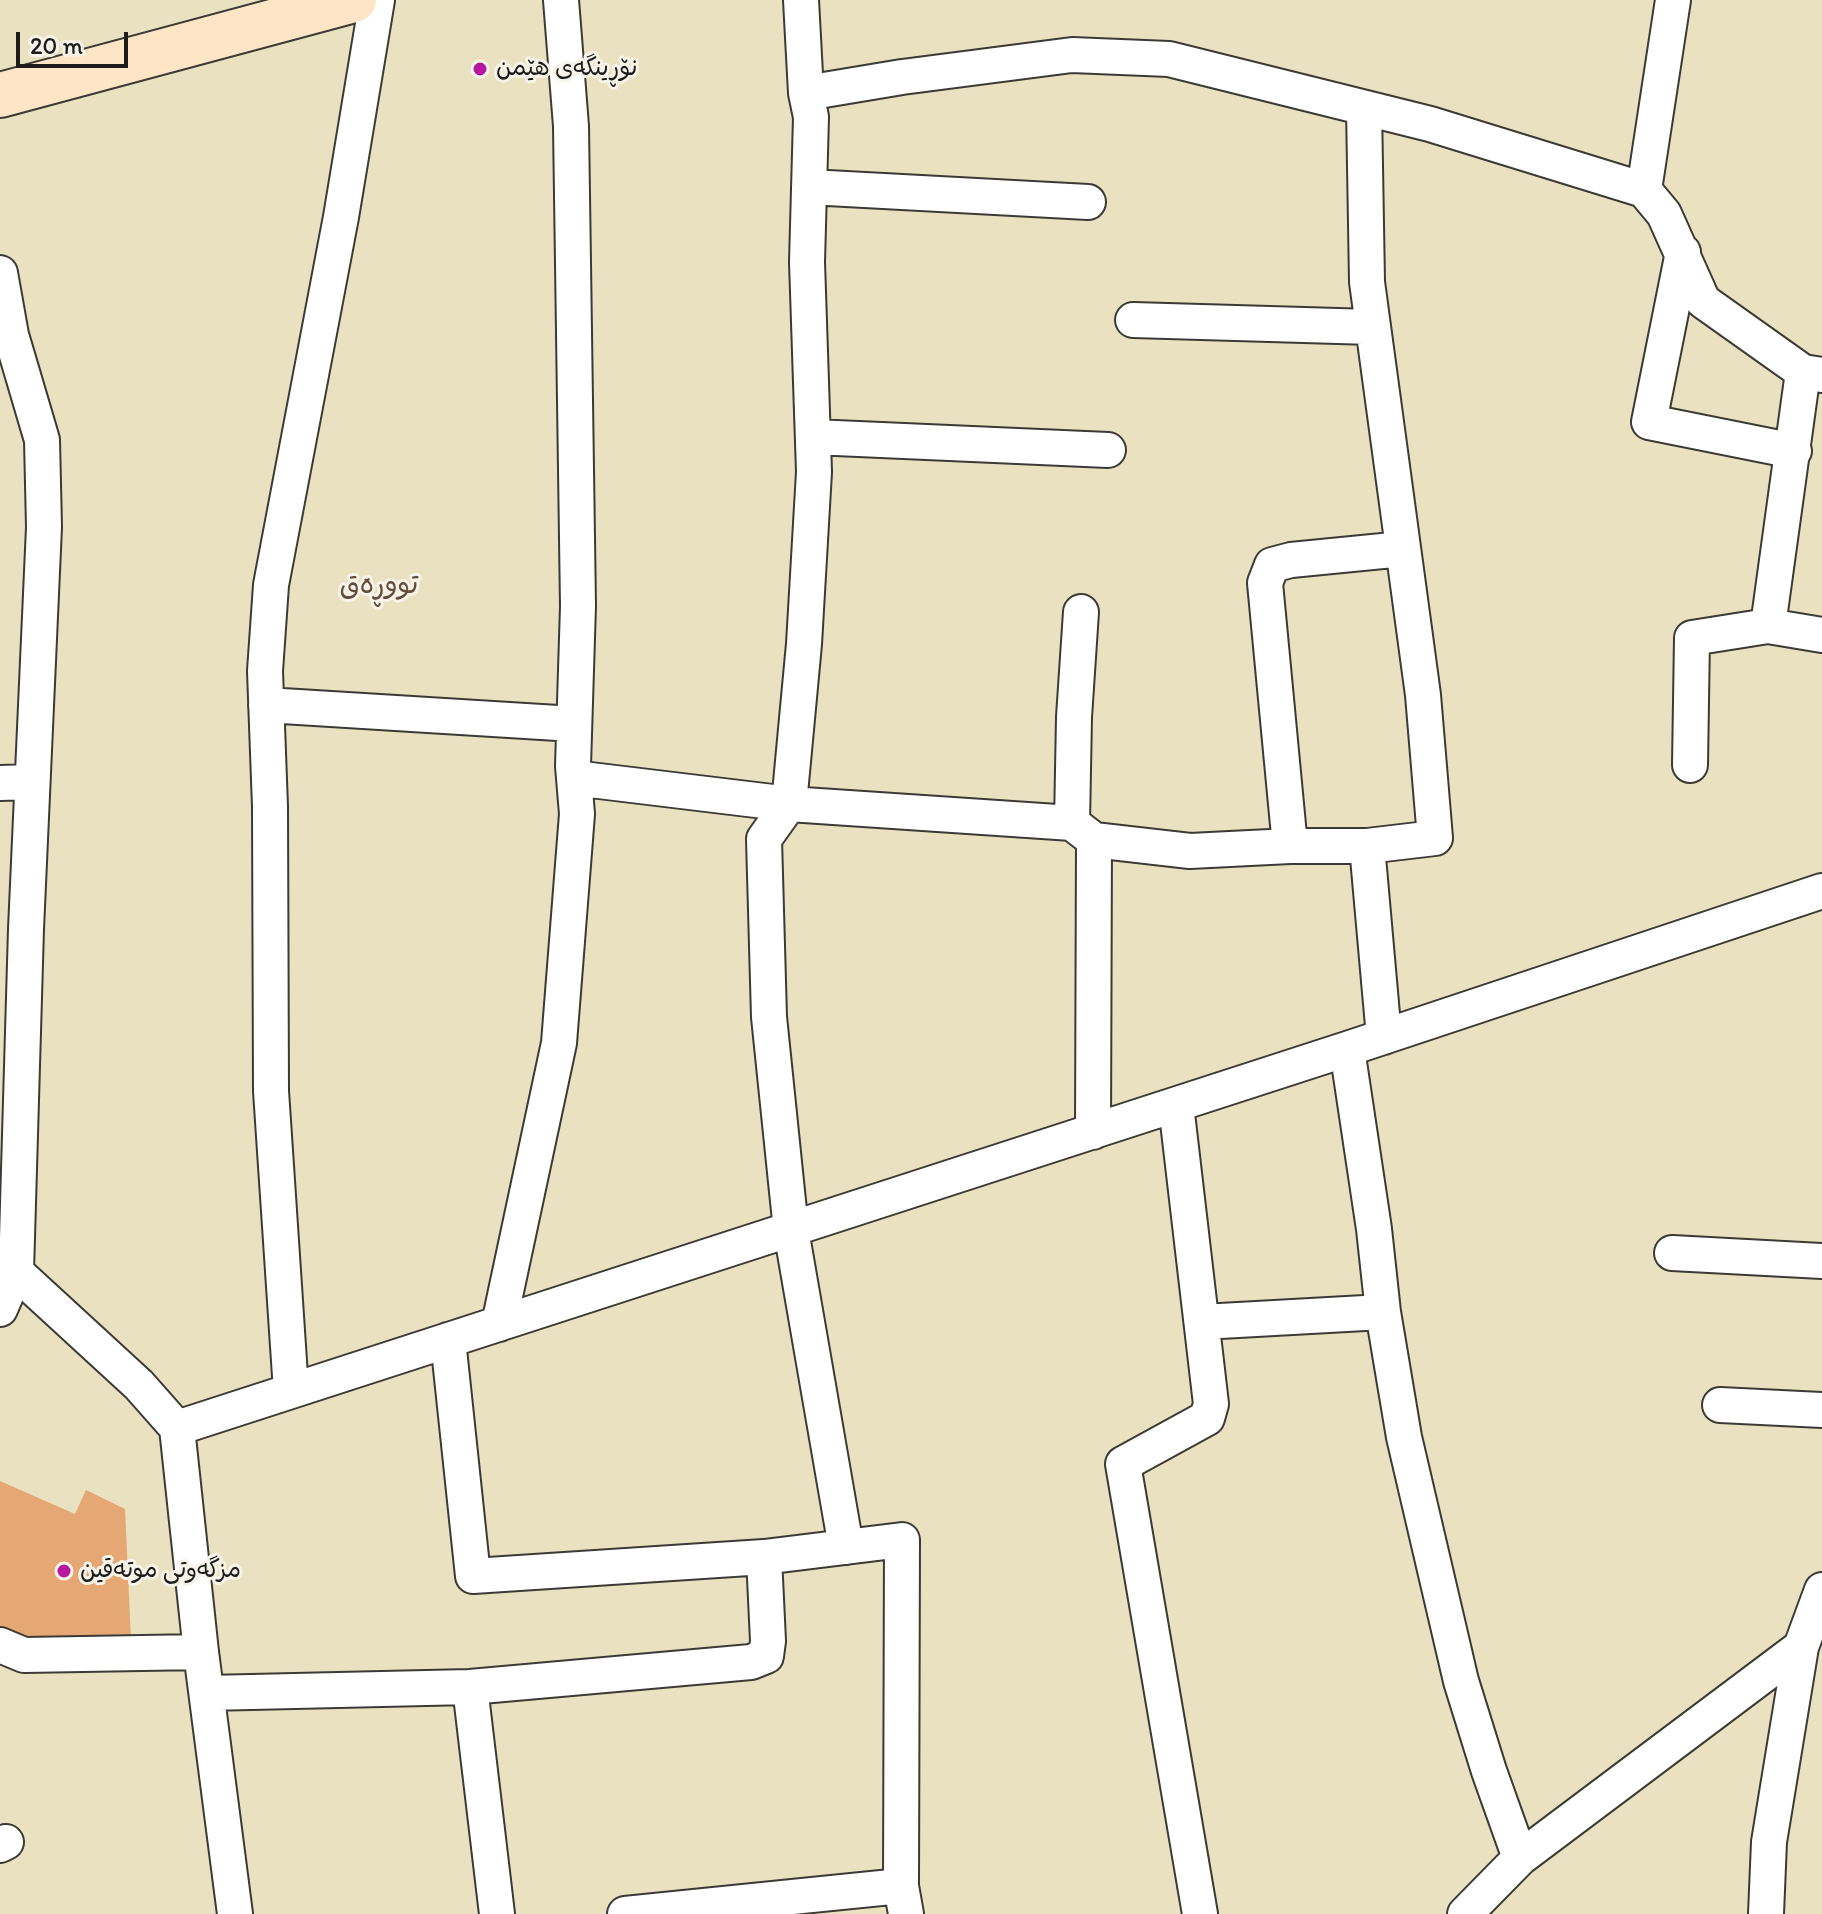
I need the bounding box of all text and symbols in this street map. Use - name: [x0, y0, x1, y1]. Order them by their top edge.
- scale bar: [20, 16, 132, 66]
- text: 20 m: [30, 31, 83, 60]
- place label: نۆڕینگەی هێمن: [496, 55, 637, 83]
- marker: نۆڕینگەی هێمن: [471, 60, 489, 78]
- district label: تووڕەق: [340, 569, 418, 603]
- place label: مزگەوتی موتەقین: [80, 1557, 241, 1585]
- marker: مزگەوتی موتەقین: [55, 1562, 73, 1580]

